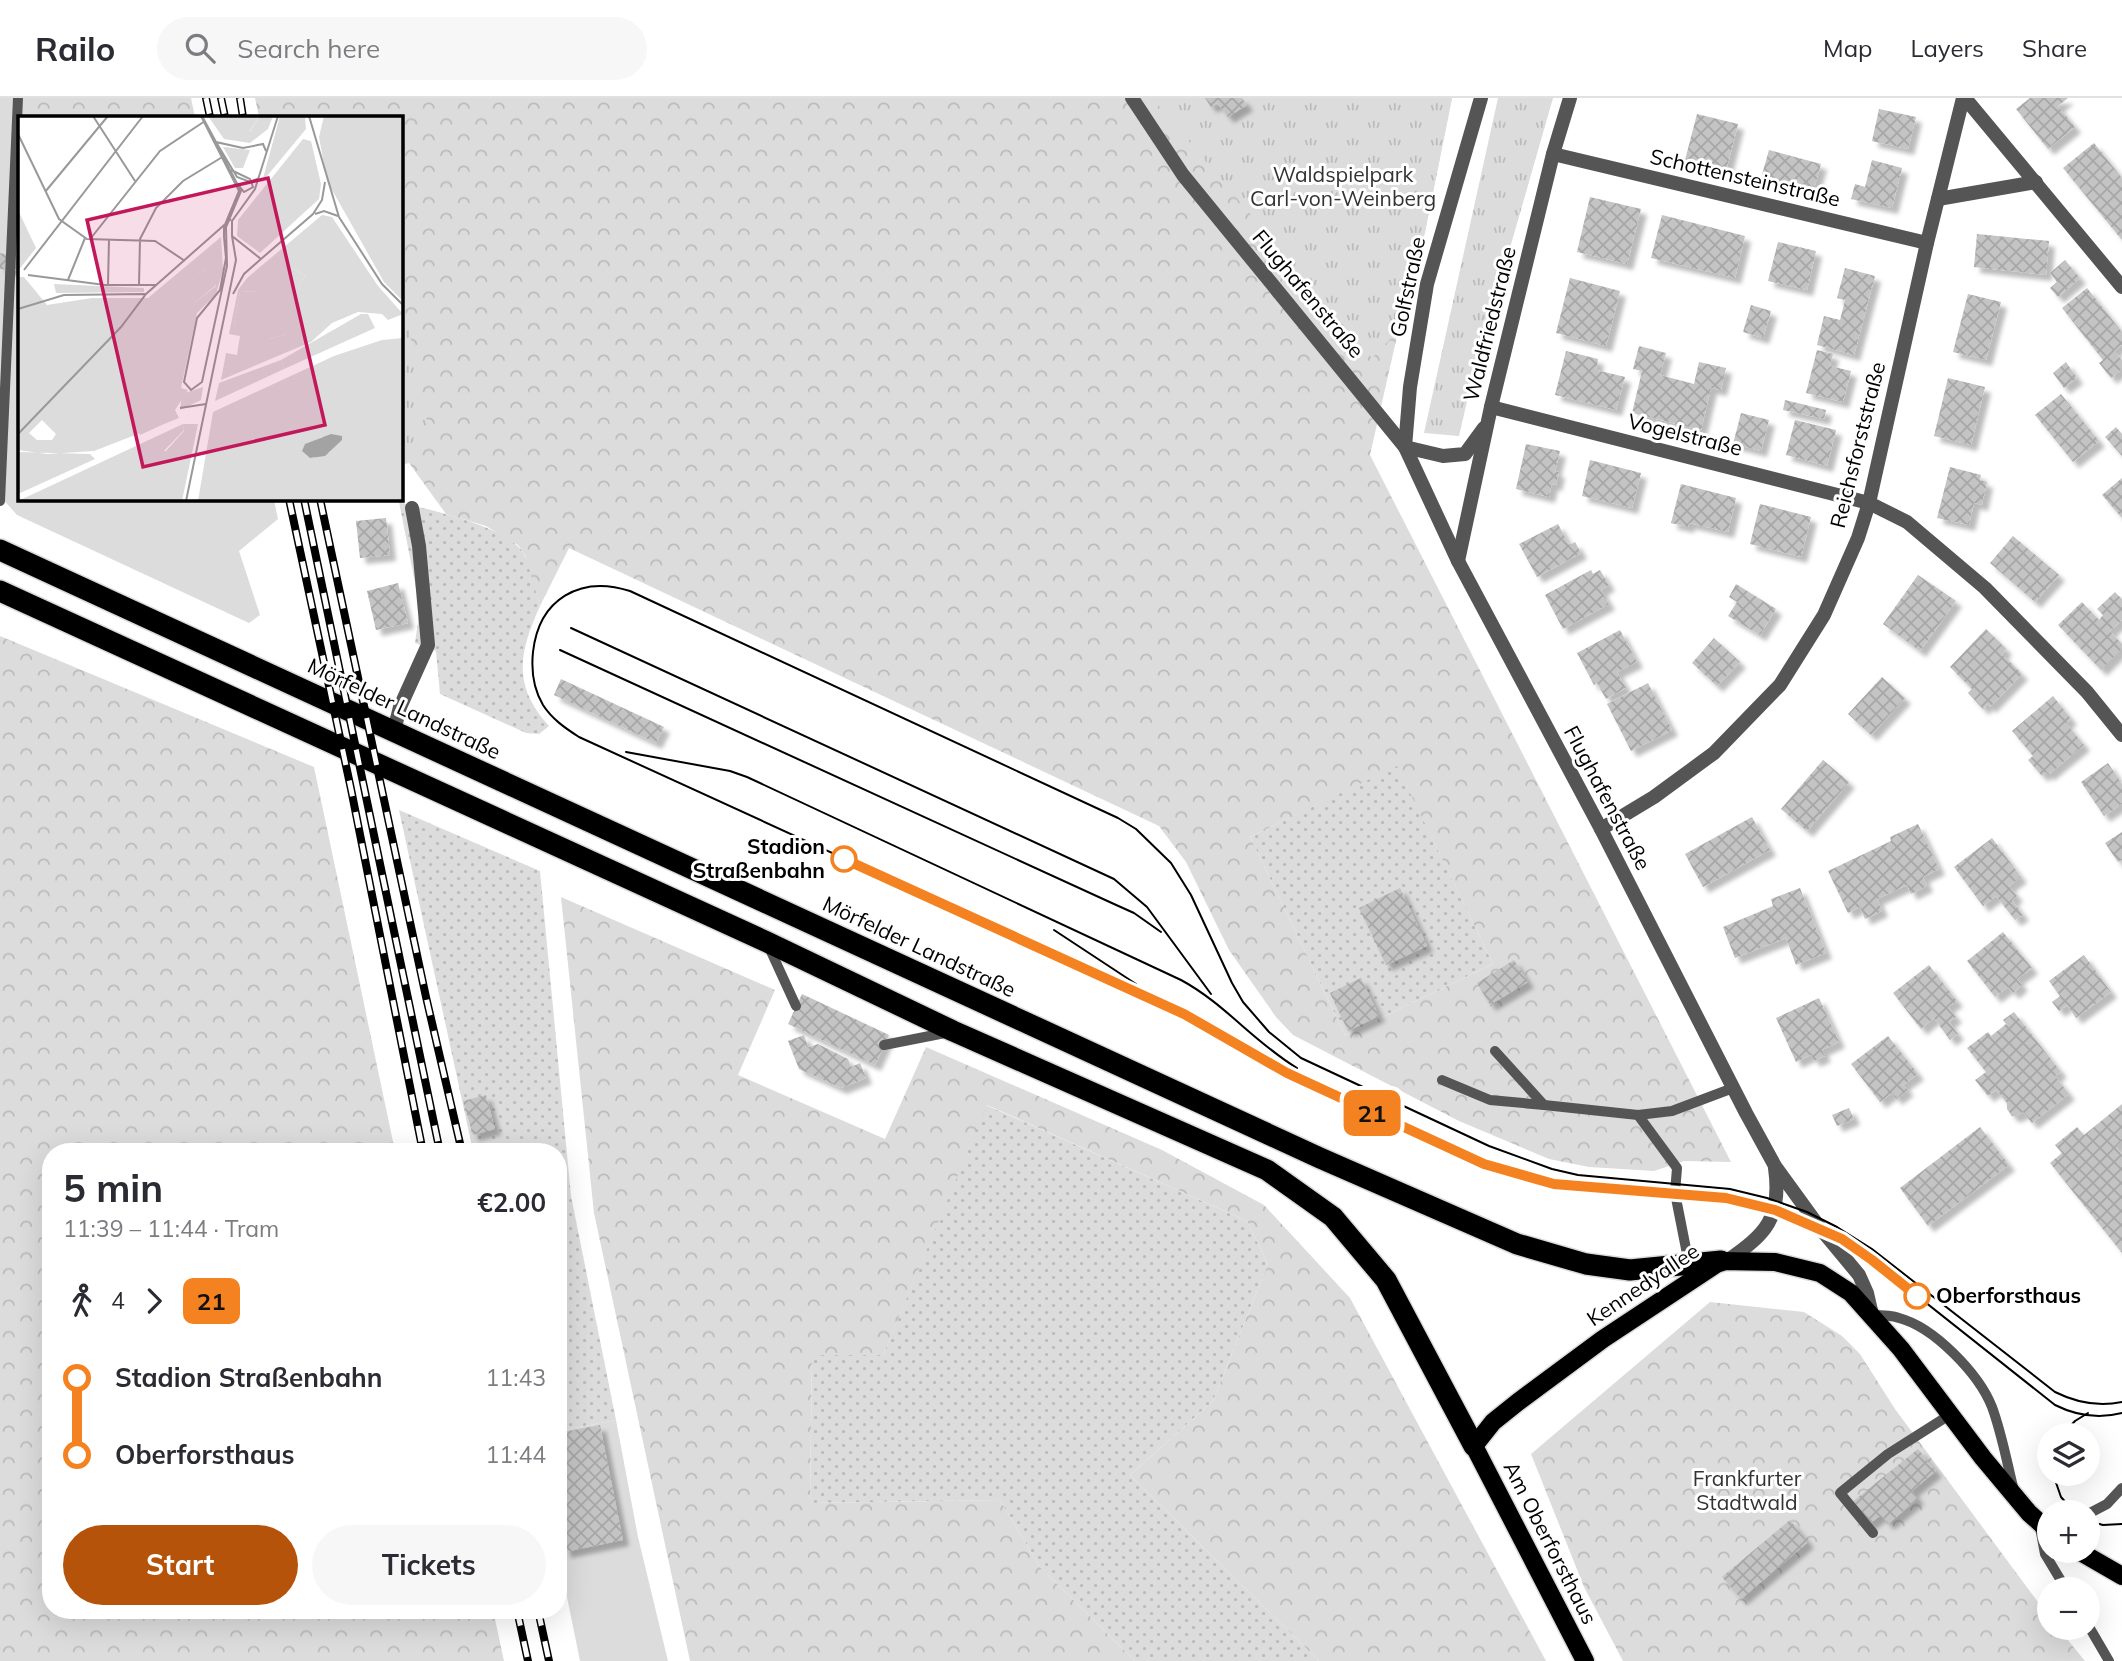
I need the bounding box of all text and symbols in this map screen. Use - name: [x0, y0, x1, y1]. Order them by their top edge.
- search box: [157, 17, 647, 80]
- text: Railo: [35, 28, 115, 69]
- icon: search: [181, 29, 219, 67]
- text: Search here: [237, 32, 380, 65]
- text: Map: [1823, 33, 1872, 63]
- text: Layers: [1910, 33, 1984, 63]
- text: Share: [2022, 33, 2087, 63]
- inset map: [18, 116, 402, 500]
- street label: Schottensteinstraße: [1648, 142, 1843, 212]
- park label: Waldspielpark Carl-von-Weinberg: [1250, 161, 1436, 211]
- street label: Flughafenstraße: [1248, 224, 1370, 363]
- street label: Golfstraße: [1384, 234, 1430, 339]
- street label: Waldfriedstraße: [1457, 244, 1521, 404]
- street label: Reichsforststraße: [1824, 359, 1890, 531]
- street label: Vogelstraße: [1625, 407, 1745, 461]
- street label: Mörfelder Landstraße: [304, 652, 505, 764]
- street label: Flughafenstraße: [1559, 721, 1657, 874]
- place label: Stadion Straßenbahn: [693, 833, 825, 883]
- marker: Stadion Straßenbahn: [831, 846, 857, 872]
- street label: Mörfelder Landstraße: [819, 890, 1020, 1002]
- line badge: 21: [1340, 1090, 1404, 1136]
- text: 21: [1358, 1098, 1386, 1128]
- text: 5 min: [63, 1164, 163, 1212]
- text: €2.00: [477, 1186, 546, 1219]
- text: 11:39 – 11:44 · Tram: [63, 1214, 279, 1243]
- street label: Kennedyallee: [1581, 1237, 1703, 1331]
- icon: walk: [63, 1282, 101, 1320]
- icon: forward: [135, 1282, 173, 1320]
- place label: Oberforsthaus: [1936, 1282, 2081, 1308]
- marker: Oberforsthaus: [1904, 1283, 1930, 1309]
- text: 4: [111, 1286, 125, 1315]
- text: 21: [197, 1286, 226, 1316]
- text: Stadion Straßenbahn: [115, 1361, 382, 1394]
- text: 11:43: [486, 1363, 546, 1392]
- map controls: [2037, 1423, 2100, 1640]
- button: layers: [2037, 1423, 2100, 1486]
- text: Oberforsthaus: [115, 1438, 295, 1471]
- text: 11:44: [486, 1440, 546, 1469]
- street label: Am Oberforsthaus: [1499, 1457, 1603, 1628]
- park label: Frankfurter Stadtwald: [1693, 1465, 1802, 1515]
- button: +: [2037, 1500, 2100, 1563]
- button: Start: [63, 1525, 298, 1605]
- button: Tickets: [312, 1525, 546, 1605]
- button: −: [2037, 1577, 2100, 1640]

